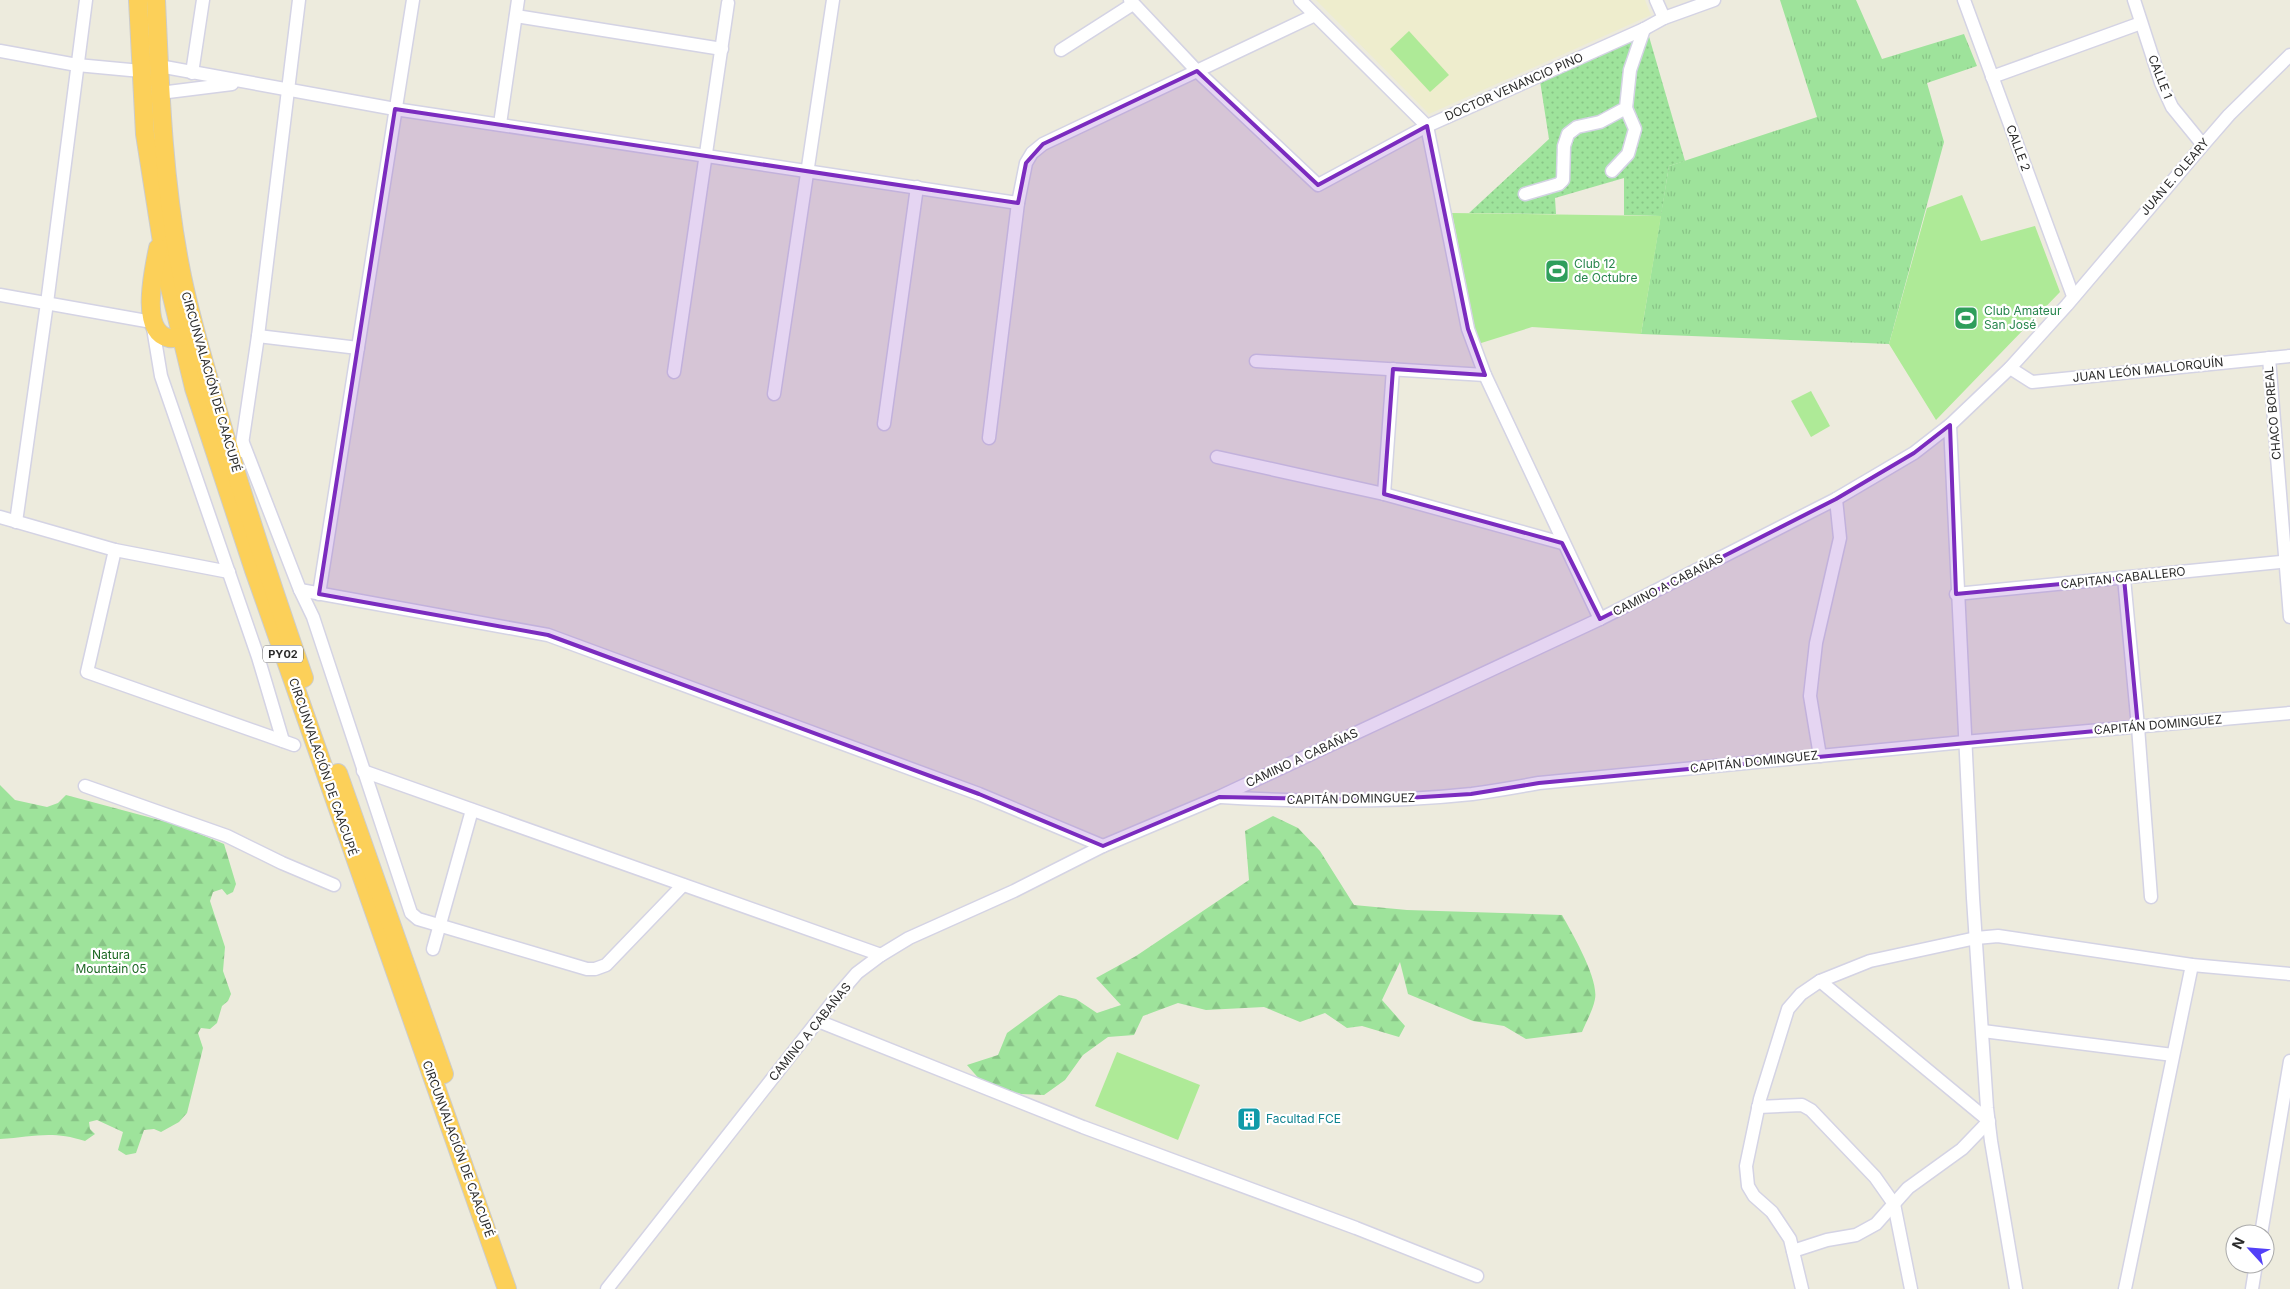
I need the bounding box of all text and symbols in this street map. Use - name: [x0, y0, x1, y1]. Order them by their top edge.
- street label: DOCTOR VENANCIO PINO: [1442, 49, 1585, 124]
- street label: CALLE 1: [2145, 53, 2176, 101]
- street label: CALLE 2: [2003, 123, 2034, 173]
- street label: JUAN E. OLEARY: [2137, 135, 2212, 218]
- place label: Club 12 de Octubre: [1574, 256, 1637, 285]
- sports icon: Club 12 de Octubre: [1544, 258, 1570, 284]
- street label: CIRCUNVALACIÓN DE CAACUPÉ: [178, 290, 244, 474]
- place label: Club Amateur San José: [1984, 303, 2062, 332]
- sports icon: Club Amateur San José: [1953, 305, 1979, 331]
- street label: JUAN LEÓN MALLORQUÍN: [2072, 354, 2224, 385]
- street label: CHACO BOREAL: [2261, 365, 2284, 460]
- street label: CAMINO A CABAÑAS: [1610, 550, 1726, 619]
- street label: CAPITAN CABALLERO: [2060, 563, 2186, 592]
- road number: PY02: [263, 646, 303, 662]
- street label: CIRCUNVALACIÓN DE CAACUPÉ: [286, 676, 361, 858]
- street label: CAPITÁN DOMINGUEZ: [2093, 711, 2223, 738]
- street label: CAMINO A CABAÑAS: [1243, 725, 1361, 790]
- street label: CAPITÁN DOMINGUEZ: [1689, 747, 1819, 776]
- street label: CAPITÁN DOMINGUEZ: [1287, 790, 1415, 807]
- park label: Natura Mountain 05: [75, 947, 147, 976]
- street label: CAMINO A CABAÑAS: [765, 979, 854, 1084]
- street label: CIRCUNVALACIÓN DE CAACUPÉ: [419, 1058, 498, 1239]
- building icon: Facultad FCE: [1236, 1106, 1262, 1132]
- place label: Facultad FCE: [1266, 1111, 1341, 1126]
- north arrow: [2225, 1224, 2275, 1274]
- text: N: [2228, 1235, 2248, 1252]

